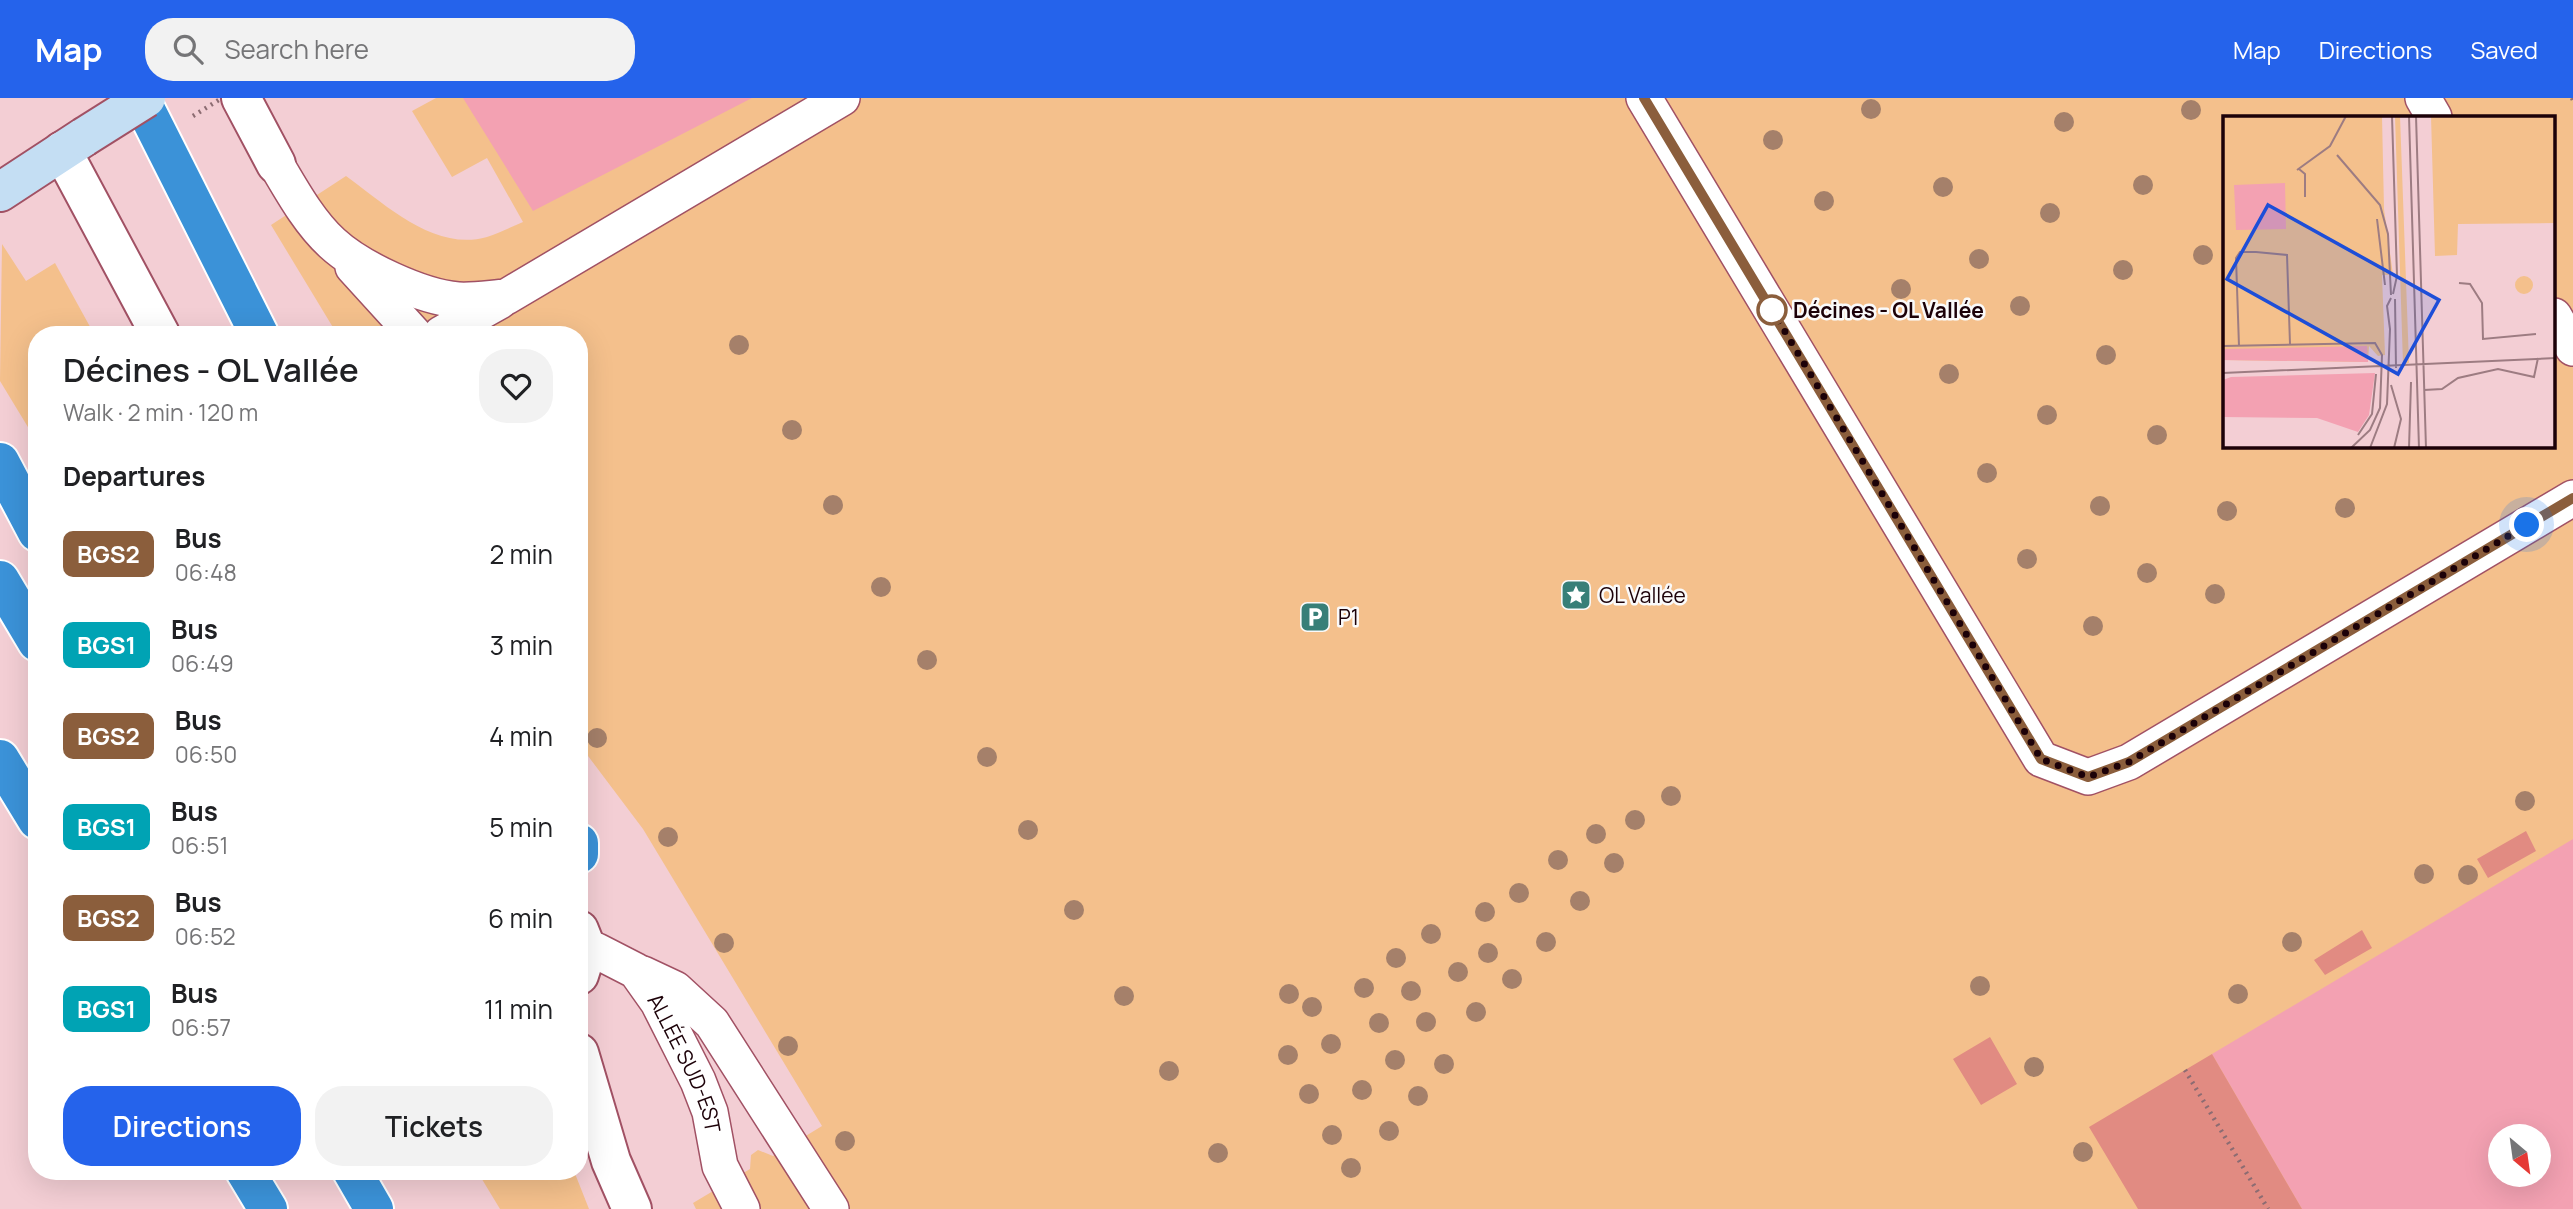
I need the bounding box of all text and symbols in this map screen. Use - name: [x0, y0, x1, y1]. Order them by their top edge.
- search box: [145, 18, 635, 81]
- text: Map: [35, 27, 103, 72]
- icon: search: [169, 30, 207, 68]
- text: Search here: [225, 31, 369, 67]
- text: Map: [2233, 33, 2281, 66]
- text: Directions: [2319, 33, 2432, 66]
- text: Saved: [2470, 33, 2538, 66]
- inset map: [2223, 116, 2556, 448]
- marker: Décines - OL Vallée: [1757, 295, 1787, 325]
- place label: Décines - OL Vallée: [1793, 296, 1984, 324]
- text: Décines - OL Vallée: [63, 347, 359, 392]
- button: heart: [479, 349, 553, 423]
- text: Walk · 2 min · 120 m: [63, 396, 258, 428]
- text: Departures: [63, 458, 205, 494]
- your location: [2509, 507, 2544, 542]
- text: Bus: [175, 520, 222, 556]
- text: 2 min: [489, 536, 553, 572]
- text: BGS2: [77, 537, 140, 570]
- text: 06:48: [175, 556, 237, 588]
- place icon: OL Vallée: [1559, 578, 1593, 612]
- place label: OL Vallée: [1599, 581, 1686, 609]
- parking icon: P1: [1298, 600, 1332, 634]
- place label: P1: [1338, 603, 1359, 631]
- text: Bus: [171, 611, 218, 647]
- text: 3 min: [490, 627, 553, 663]
- text: BGS1: [77, 628, 136, 661]
- text: 06:49: [171, 647, 234, 679]
- text: Bus: [175, 702, 222, 738]
- text: 4 min: [489, 718, 553, 754]
- text: BGS2: [77, 719, 140, 752]
- text: 06:50: [175, 738, 237, 770]
- text: Bus: [171, 793, 218, 829]
- text: 5 min: [489, 809, 553, 845]
- text: BGS1: [77, 810, 136, 843]
- text: 06:51: [171, 829, 228, 861]
- text: Bus: [175, 884, 222, 920]
- text: 6 min: [488, 900, 553, 936]
- text: BGS2: [77, 901, 140, 934]
- text: 06:52: [175, 920, 236, 952]
- text: Bus: [171, 975, 218, 1011]
- street label: ALLÉE SUD-EST: [642, 987, 728, 1135]
- text: 11 min: [484, 991, 553, 1027]
- text: BGS1: [77, 992, 136, 1025]
- text: 06:57: [171, 1011, 231, 1043]
- button: Directions: [63, 1086, 301, 1166]
- button: Tickets: [315, 1086, 553, 1166]
- north arrow: [2488, 1124, 2552, 1186]
- map controls: [2488, 1124, 2551, 1187]

